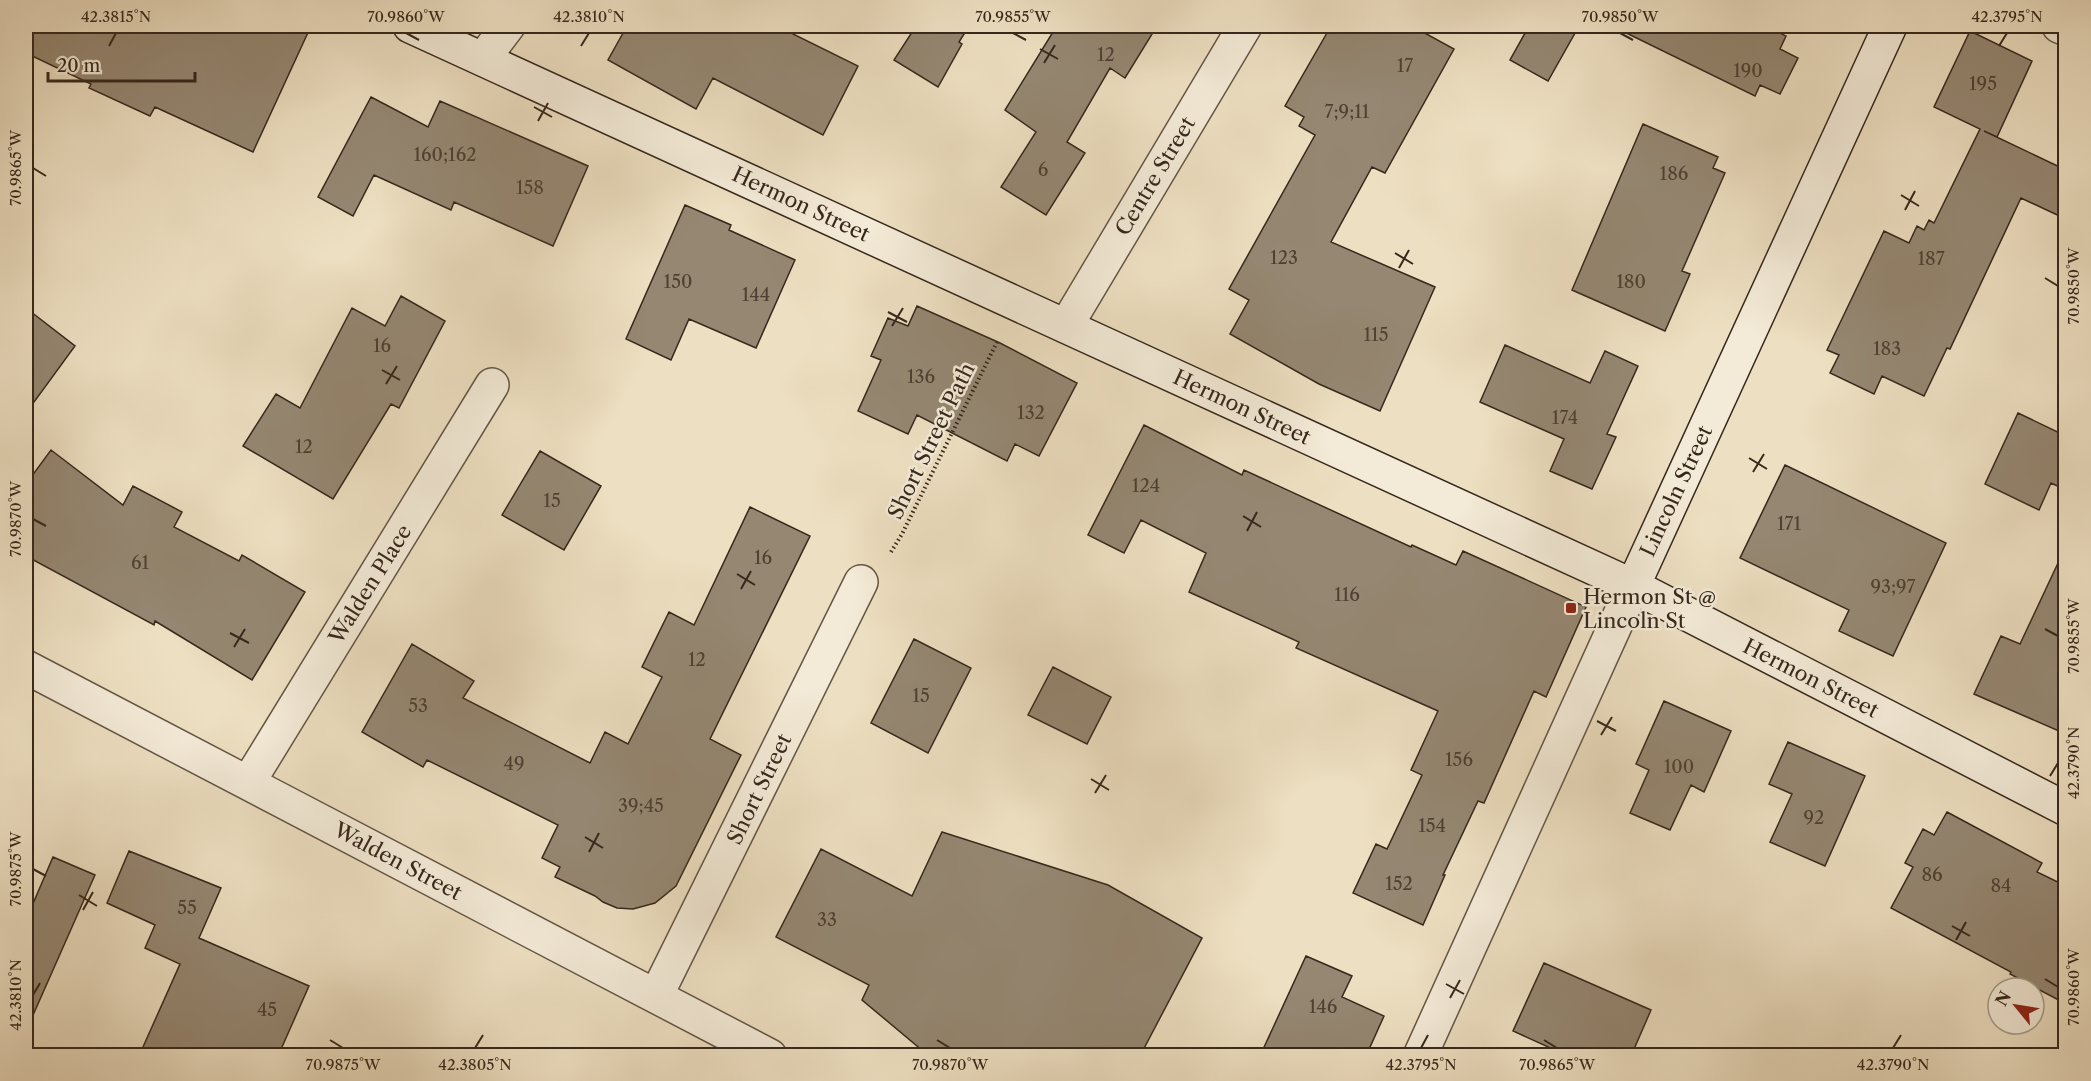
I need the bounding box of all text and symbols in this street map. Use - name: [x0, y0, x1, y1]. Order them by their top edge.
- text: 42.3815°N: [81, 7, 151, 26]
- text: 70.9860°W: [367, 7, 445, 26]
- text: 42.3810°N: [553, 7, 625, 26]
- text: 70.9855°W: [975, 7, 1051, 26]
- text: 70.9850°W: [1582, 7, 1659, 26]
- text: 42.3795°N: [1971, 7, 2043, 26]
- house number: 12: [1097, 44, 1115, 66]
- scale bar: [48, 45, 195, 83]
- text: 20 m: [57, 55, 101, 77]
- house number: 17: [1397, 55, 1413, 77]
- house number: 190: [1733, 60, 1763, 82]
- house number: 195: [1969, 73, 1997, 95]
- house number: 7;9;11: [1325, 101, 1370, 123]
- street label: Centre Street: [1110, 112, 1201, 240]
- text: 70.9865°W: [6, 129, 25, 206]
- house number: 160;162: [413, 144, 477, 166]
- house number: 6: [1038, 159, 1048, 181]
- street label: Hermon Street: [728, 161, 874, 247]
- house number: 186: [1660, 163, 1688, 185]
- house number: 158: [516, 177, 544, 199]
- house number: 123: [1270, 247, 1298, 269]
- text: 70.9850°W: [2064, 247, 2083, 324]
- house number: 187: [1917, 248, 1945, 270]
- house number: 150: [664, 271, 692, 293]
- house number: 180: [1616, 271, 1646, 293]
- house number: 144: [742, 284, 770, 306]
- house number: 115: [1364, 324, 1388, 346]
- house number: 16: [373, 335, 391, 357]
- house number: 183: [1873, 338, 1901, 360]
- street label: Short Street Path: [882, 359, 980, 523]
- street label: Hermon Street: [1169, 364, 1315, 450]
- house number: 136: [907, 366, 935, 388]
- house number: 132: [1017, 402, 1045, 424]
- house number: 174: [1552, 407, 1578, 429]
- street label: Lincoln Street: [1635, 421, 1718, 560]
- house number: 12: [295, 436, 313, 458]
- house number: 124: [1132, 475, 1160, 497]
- text: 70.9870°W: [6, 480, 25, 557]
- house number: 15: [543, 490, 561, 512]
- house number: 171: [1777, 513, 1801, 535]
- street label: Walden Place: [323, 520, 417, 649]
- house number: 16: [754, 547, 772, 569]
- house number: 61: [131, 552, 149, 574]
- house number: 93;97: [1870, 576, 1916, 598]
- house number: 116: [1334, 584, 1360, 606]
- place label: Hermon St @ Lincoln St: [1583, 584, 1716, 633]
- text: 70.9855°W: [2064, 598, 2083, 674]
- marker: Hermon St @ Lincoln St: [1564, 601, 1578, 615]
- street label: Hermon Street: [1739, 633, 1883, 723]
- house number: 12: [688, 649, 706, 671]
- house number: 15: [912, 685, 930, 707]
- house number: 53: [408, 695, 428, 717]
- text: 42.3790°N: [2064, 727, 2083, 799]
- street label: Short Street: [721, 729, 797, 848]
- house number: 156: [1445, 749, 1473, 771]
- house number: 49: [504, 753, 524, 775]
- house number: 100: [1664, 756, 1694, 778]
- house number: 39;45: [618, 795, 664, 817]
- house number: 92: [1804, 807, 1824, 829]
- house number: 154: [1418, 815, 1446, 837]
- street label: Walden Street: [329, 816, 467, 905]
- text: 70.9875°W: [6, 831, 25, 906]
- house number: 86: [1921, 864, 1943, 886]
- house number: 152: [1385, 873, 1413, 895]
- house number: 84: [1990, 875, 2012, 897]
- house number: 55: [177, 897, 197, 919]
- house number: 33: [817, 909, 837, 931]
- text: 70.9860°W: [2064, 948, 2083, 1026]
- text: 42.3810°N: [6, 959, 25, 1031]
- north arrow: [1986, 976, 2046, 1036]
- text: N: [1991, 987, 2015, 1010]
- house number: 146: [1309, 996, 1337, 1018]
- house number: 45: [257, 999, 277, 1021]
- text: 70.9875°W: [306, 1055, 381, 1074]
- text: 42.3805°N: [438, 1055, 512, 1074]
- text: 70.9870°W: [912, 1055, 989, 1074]
- text: 42.3795°N: [1385, 1055, 1457, 1074]
- text: 70.9865°W: [1519, 1055, 1596, 1074]
- text: 42.3790°N: [1857, 1055, 1929, 1074]

